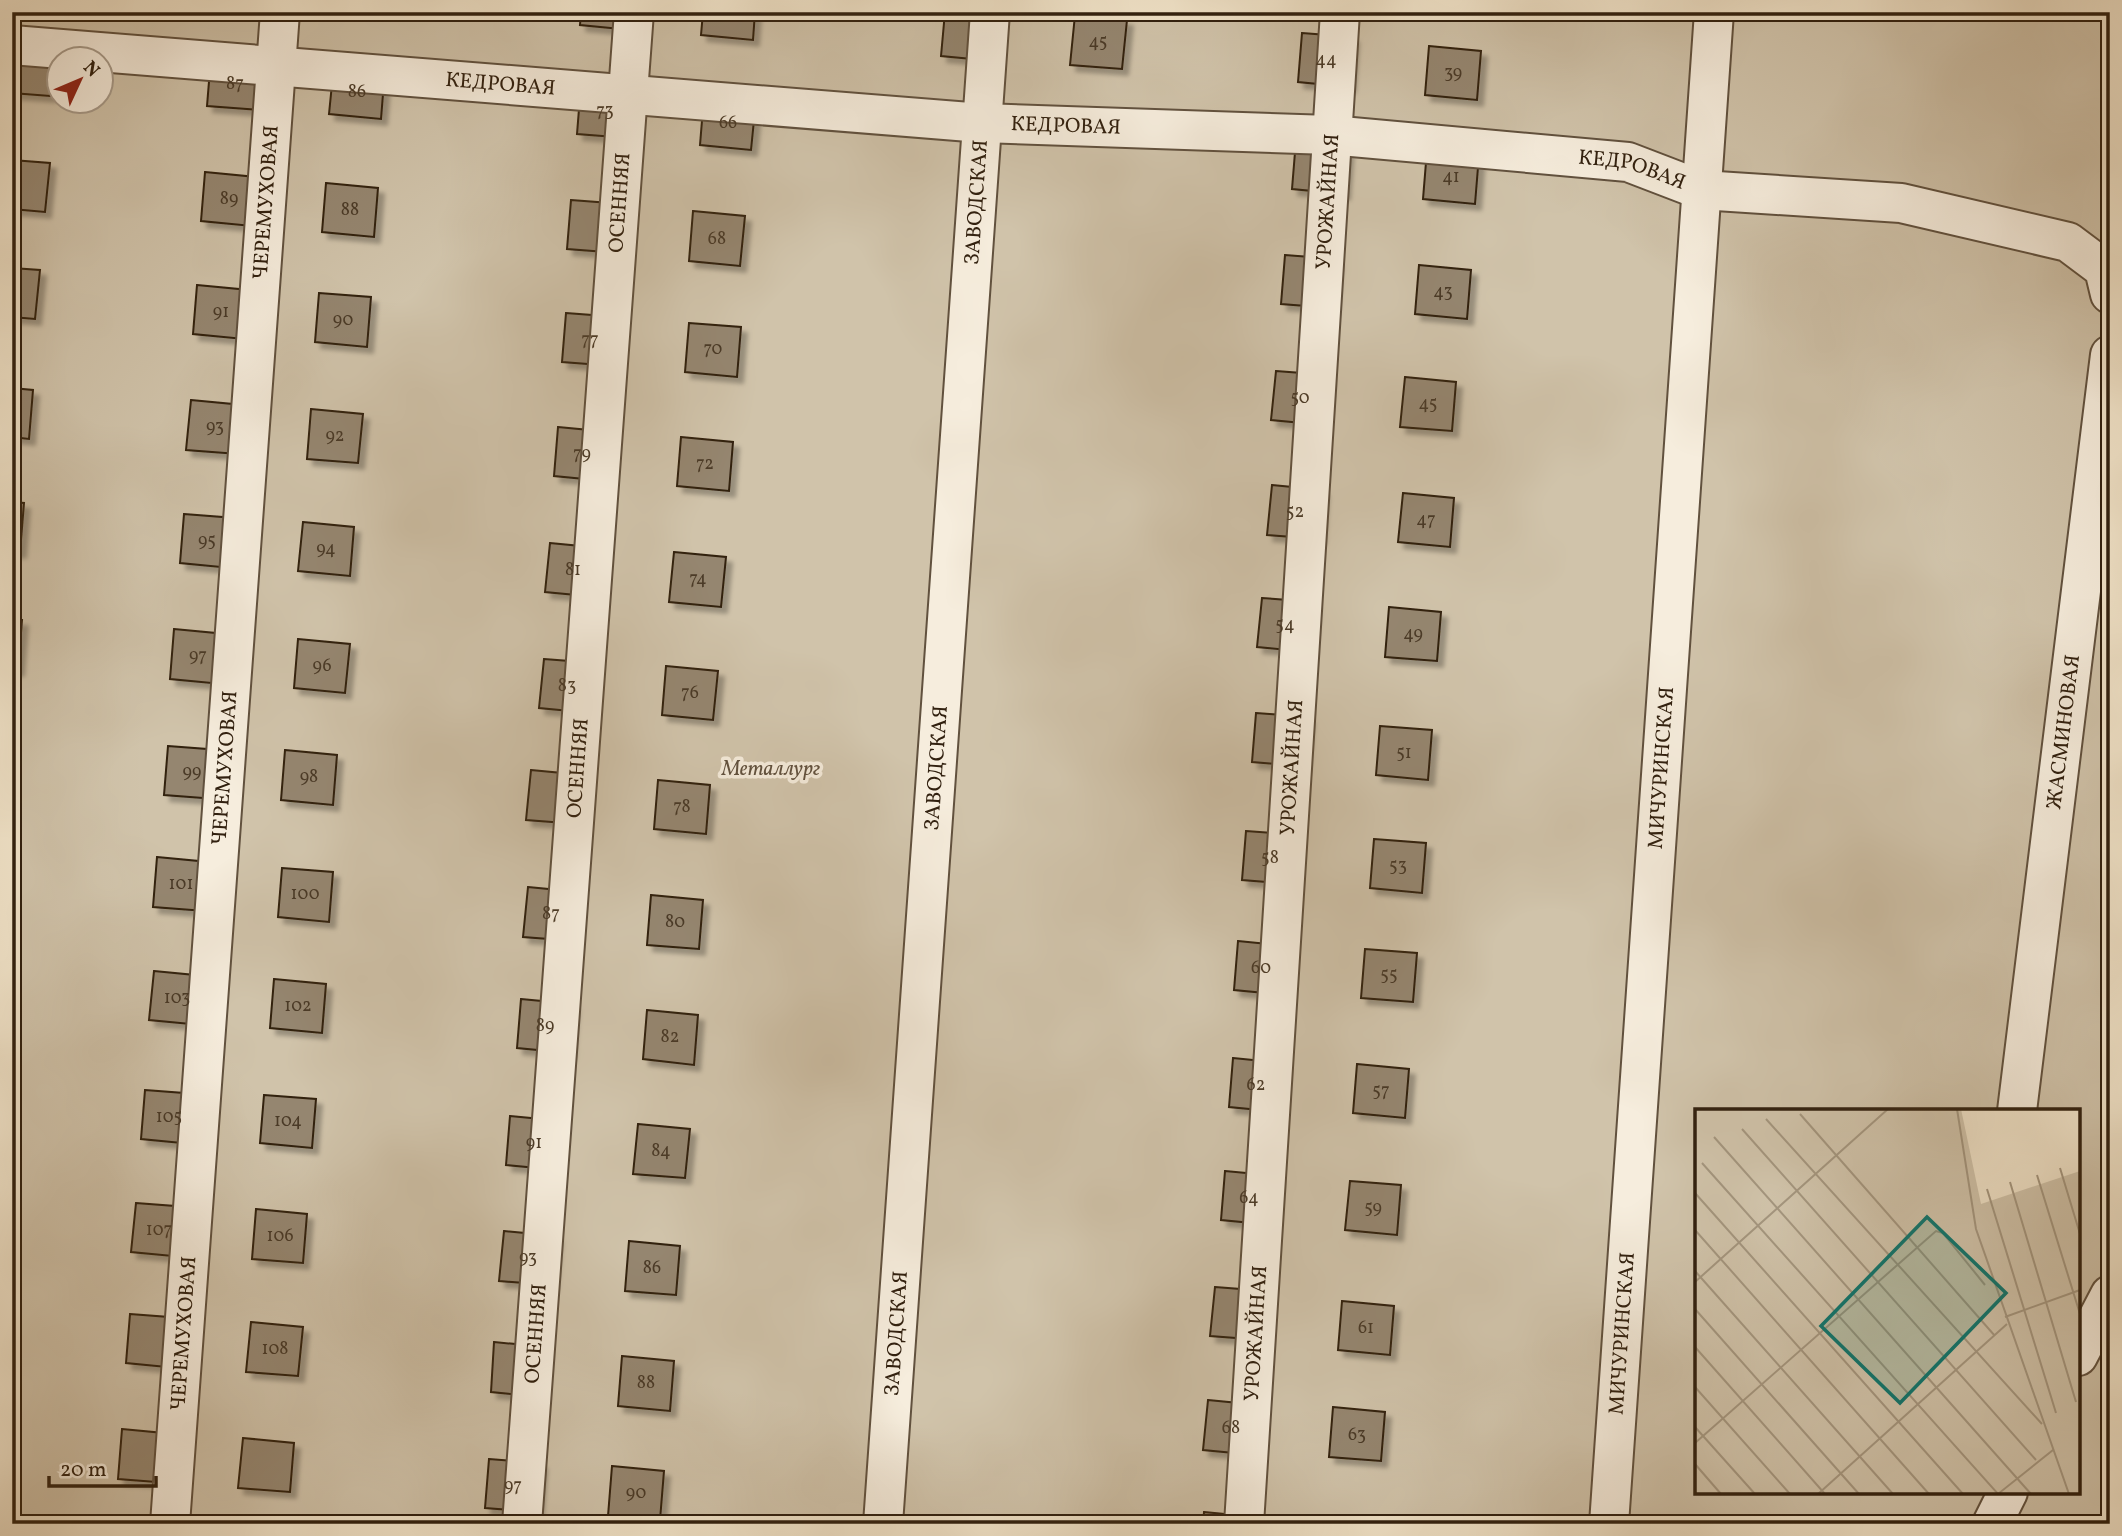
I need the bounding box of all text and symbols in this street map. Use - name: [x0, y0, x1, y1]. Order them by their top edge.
- house number: 45: [1089, 30, 1107, 55]
- north arrow: [46, 46, 116, 116]
- house number: 44: [1315, 48, 1337, 73]
- text: N: [77, 56, 105, 84]
- house number: 39: [1444, 61, 1462, 86]
- street label: КЕДРОВАЯ: [444, 65, 557, 103]
- house number: 87: [226, 72, 244, 97]
- house number: 86: [348, 80, 366, 105]
- house number: 73: [596, 99, 614, 124]
- street label: КЕДРОВАЯ: [1010, 109, 1122, 142]
- house number: 66: [719, 111, 737, 136]
- street label: ЧЕРЕМУХОВАЯ: [246, 124, 286, 281]
- street label: УРОЖАЙНАЯ: [1309, 133, 1347, 271]
- street label: ЗАВОДСКАЯ: [958, 139, 995, 266]
- street label: КЕДРОВАЯ: [1577, 143, 1690, 197]
- street label: ОСЕННЯЯ: [602, 151, 638, 254]
- house number: 41: [1442, 165, 1460, 190]
- house number: 89: [220, 187, 238, 212]
- house number: 88: [341, 198, 359, 223]
- house number: 68: [708, 227, 726, 252]
- house number: 43: [1433, 280, 1453, 305]
- house number: 91: [213, 300, 229, 325]
- house number: 90: [333, 308, 353, 333]
- house number: 77: [581, 328, 599, 353]
- house number: 70: [704, 337, 723, 362]
- house number: 50: [1290, 386, 1310, 411]
- house number: 45: [1419, 392, 1437, 417]
- house number: 93: [206, 415, 224, 440]
- house number: 92: [325, 424, 345, 449]
- house number: 79: [573, 442, 591, 467]
- house number: 72: [696, 452, 714, 477]
- house number: 52: [1286, 500, 1304, 525]
- house number: 47: [1416, 508, 1436, 533]
- house number: 95: [198, 529, 216, 554]
- house number: 94: [316, 537, 336, 562]
- house number: 81: [565, 558, 581, 583]
- house number: 74: [689, 567, 707, 592]
- house number: 54: [1275, 613, 1295, 638]
- house number: 49: [1403, 622, 1423, 647]
- house number: 97: [189, 644, 207, 669]
- street label: ЖАСМИНОВАЯ: [2040, 653, 2088, 811]
- house number: 96: [312, 654, 332, 679]
- house number: 83: [558, 674, 576, 699]
- house number: 76: [681, 681, 699, 706]
- street label: МИЧУРИНСКАЯ: [1641, 685, 1682, 850]
- street label: ЧЕРЕМУХОВАЯ: [205, 690, 245, 846]
- street label: УРОЖАЙНАЯ: [1273, 699, 1311, 837]
- street label: ЗАВОДСКАЯ: [918, 704, 955, 832]
- street label: ОСЕННЯЯ: [560, 717, 596, 819]
- house number: 51: [1396, 741, 1412, 766]
- park label: Металлург: [721, 755, 821, 784]
- house number: 99: [183, 760, 201, 785]
- house number: 98: [300, 765, 318, 790]
- house number: 78: [673, 795, 691, 820]
- house number: 58: [1261, 846, 1279, 871]
- house number: 53: [1389, 854, 1407, 879]
- house number: 101: [169, 872, 193, 897]
- house number: 100: [291, 882, 320, 907]
- house number: 87: [542, 902, 560, 927]
- house number: 80: [665, 910, 685, 935]
- house number: 60: [1251, 956, 1271, 981]
- house number: 55: [1380, 963, 1398, 988]
- house number: 103: [164, 986, 190, 1011]
- house number: 102: [284, 994, 312, 1019]
- house number: 89: [536, 1014, 554, 1039]
- house number: 82: [661, 1025, 679, 1050]
- house number: 62: [1247, 1073, 1265, 1098]
- house number: 57: [1372, 1079, 1390, 1104]
- house number: 105: [156, 1105, 182, 1130]
- house number: 104: [274, 1109, 302, 1134]
- inset map: [1695, 1109, 2080, 1494]
- house number: 91: [526, 1131, 542, 1156]
- house number: 84: [651, 1139, 671, 1164]
- house number: 64: [1239, 1186, 1259, 1211]
- house number: 59: [1364, 1196, 1382, 1221]
- house number: 107: [146, 1218, 172, 1243]
- house number: 106: [266, 1224, 294, 1249]
- house number: 93: [519, 1246, 537, 1271]
- street label: МИЧУРИНСКАЯ: [1602, 1251, 1642, 1416]
- street label: ЧЕРЕМУХОВАЯ: [164, 1255, 204, 1412]
- house number: 86: [643, 1256, 661, 1281]
- street label: УРОЖАЙНАЯ: [1237, 1264, 1275, 1402]
- street label: ЗАВОДСКАЯ: [878, 1270, 915, 1397]
- street label: ОСЕННЯЯ: [518, 1282, 554, 1385]
- house number: 61: [1358, 1316, 1374, 1341]
- house number: 108: [262, 1337, 288, 1362]
- house number: 88: [637, 1371, 655, 1396]
- house number: 68: [1222, 1416, 1240, 1441]
- house number: 63: [1348, 1423, 1366, 1448]
- scale bar: [49, 1445, 156, 1489]
- text: 20 m: [60, 1456, 106, 1485]
- house number: 97: [504, 1474, 522, 1499]
- house number: 90: [626, 1481, 646, 1506]

